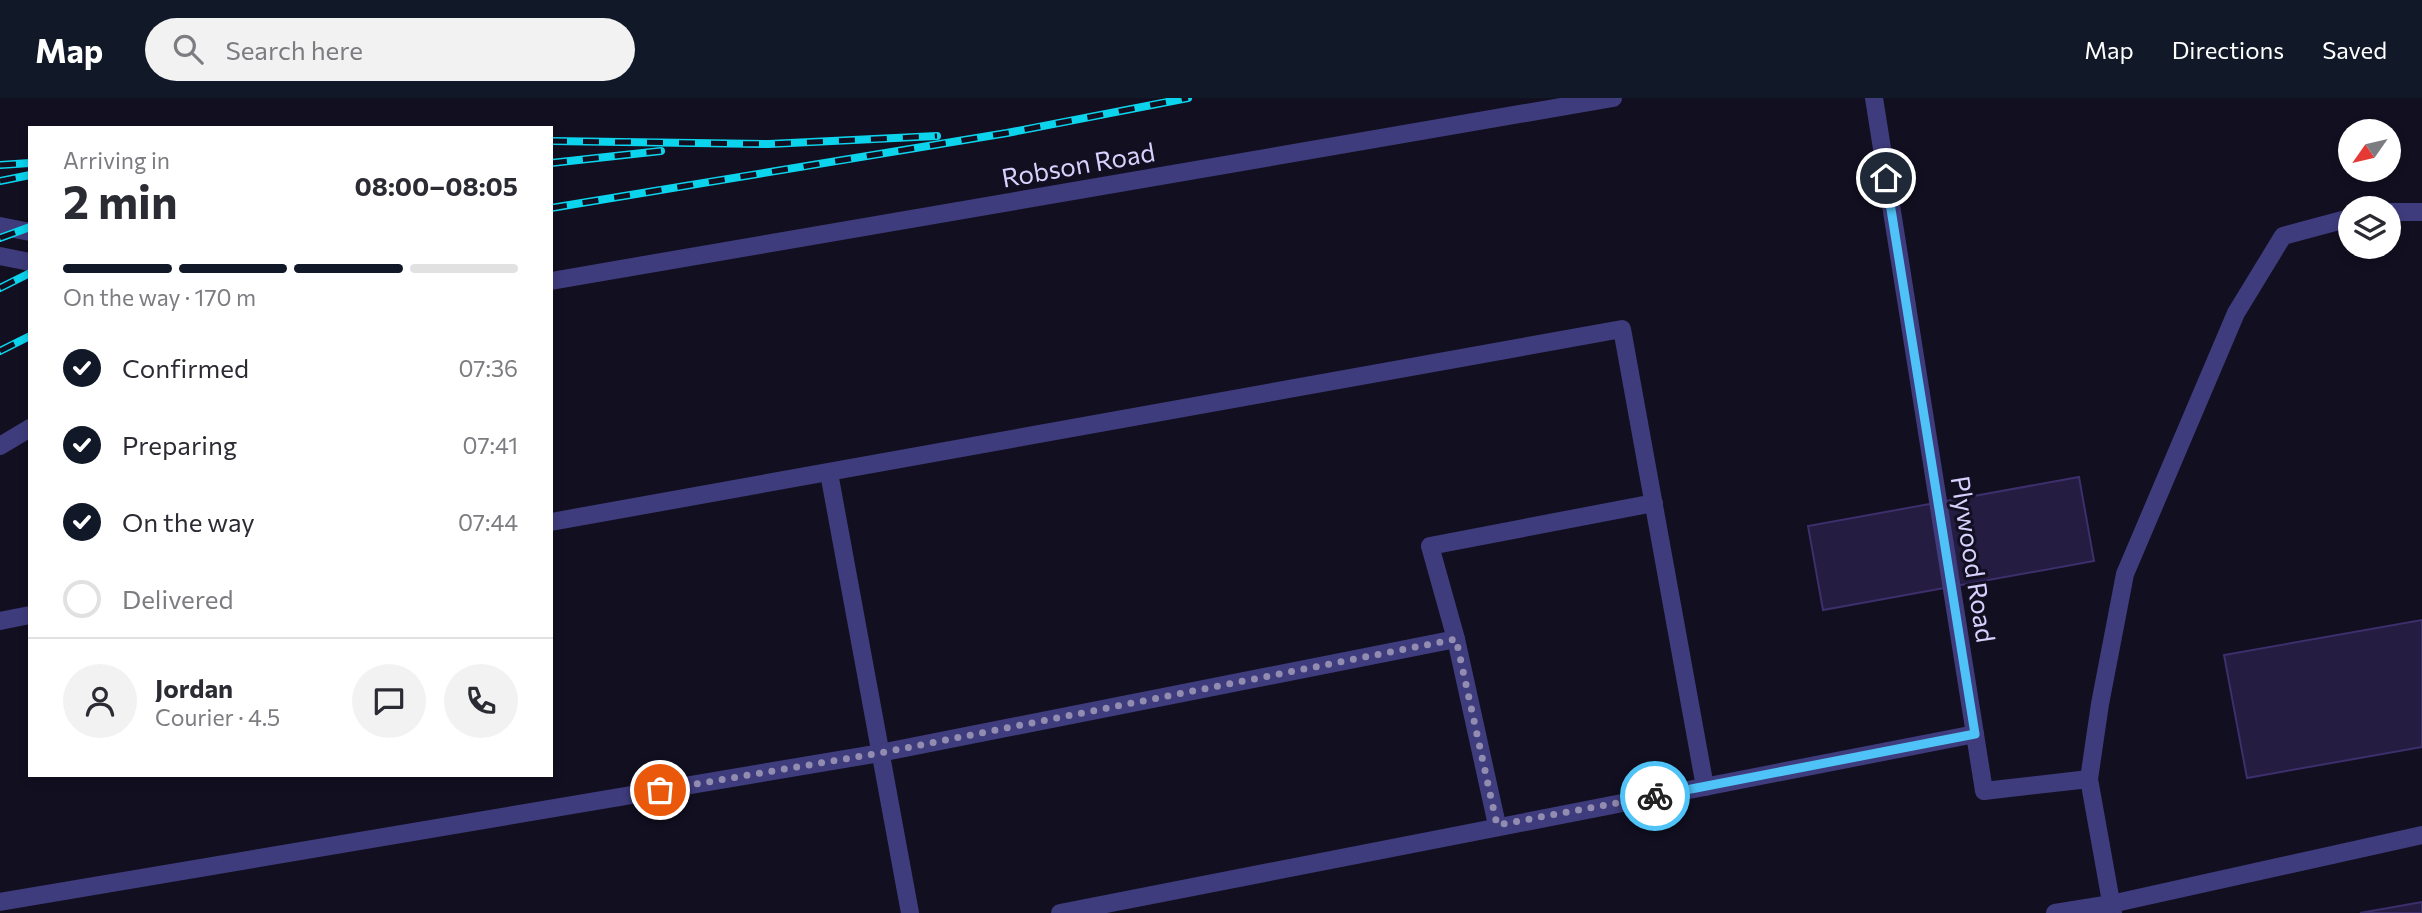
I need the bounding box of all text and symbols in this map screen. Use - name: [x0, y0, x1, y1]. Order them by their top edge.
- search box: [145, 18, 635, 81]
- text: Map: [35, 29, 103, 70]
- icon: search: [169, 30, 207, 68]
- text: Search here: [225, 34, 363, 65]
- text: Map: [2084, 35, 2134, 64]
- text: Directions: [2172, 35, 2284, 64]
- text: Saved: [2322, 35, 2387, 64]
- north arrow: [2338, 119, 2401, 182]
- map controls: [2338, 119, 2401, 259]
- street label: Robson Road: [999, 135, 1157, 193]
- text: Arriving in: [63, 146, 170, 174]
- pin: [1856, 148, 1916, 208]
- icon: home: [1867, 159, 1905, 197]
- text: 08:00–08:05: [355, 170, 518, 201]
- text: 2 min: [63, 172, 178, 228]
- button: layers: [2338, 196, 2401, 259]
- text: On the way · 170 m: [63, 283, 256, 311]
- icon: check: [63, 349, 101, 387]
- text: Confirmed: [122, 352, 249, 383]
- text: 07:36: [458, 354, 518, 382]
- icon: check: [63, 426, 101, 464]
- text: Preparing: [122, 429, 237, 460]
- text: 07:41: [463, 431, 518, 459]
- street label: Plywood Road: [1946, 473, 2002, 645]
- icon: check: [63, 503, 101, 541]
- text: On the way: [122, 506, 255, 537]
- text: 07:44: [458, 508, 518, 536]
- text: Delivered: [122, 583, 233, 614]
- button: person: [63, 664, 137, 738]
- button: chat: [352, 664, 426, 738]
- button: phone: [444, 664, 518, 738]
- text: Jordan: [155, 672, 233, 703]
- text: Courier · 4.5: [155, 703, 280, 731]
- pin: [630, 760, 690, 820]
- courier: [1620, 761, 1690, 831]
- icon: bag: [641, 771, 679, 809]
- icon: bike: [1636, 777, 1674, 815]

